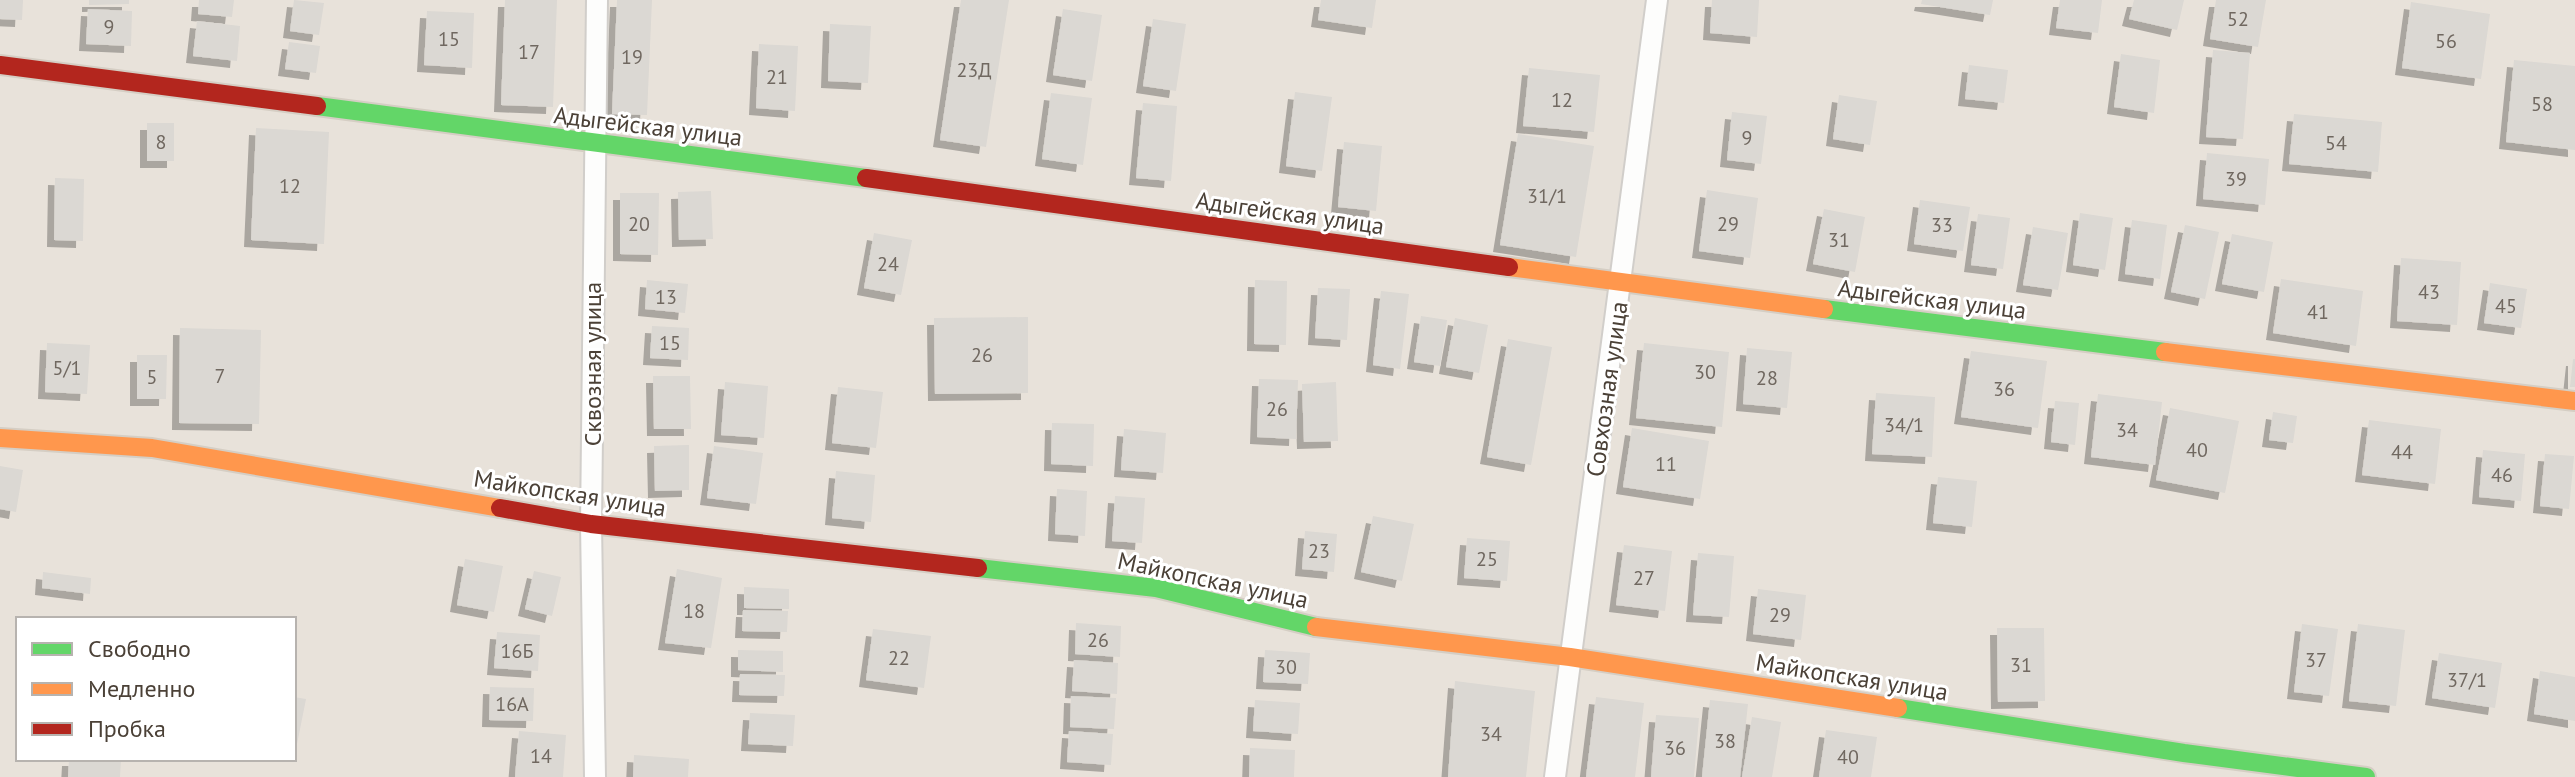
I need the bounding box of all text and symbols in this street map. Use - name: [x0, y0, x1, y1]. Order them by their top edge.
- house number: 52: [2227, 6, 2249, 32]
- house number: 9: [104, 14, 114, 40]
- house number: 15: [438, 26, 460, 52]
- house number: 56: [2435, 28, 2457, 54]
- house number: 17: [518, 39, 540, 65]
- house number: 19: [621, 44, 643, 70]
- house number: 23Д: [956, 57, 992, 83]
- house number: 21: [766, 64, 788, 90]
- house number: 12: [1551, 87, 1573, 113]
- house number: 58: [2531, 91, 2553, 117]
- street label: Адыгейская улица: [552, 99, 744, 153]
- house number: 9: [1742, 125, 1752, 151]
- house number: 8: [156, 129, 166, 155]
- house number: 54: [2325, 130, 2347, 156]
- house number: 39: [2225, 166, 2247, 192]
- house number: 12: [279, 173, 301, 199]
- house number: 31/1: [1527, 183, 1567, 209]
- street label: Адыгейская улица: [1194, 184, 1386, 242]
- house number: 20: [628, 211, 650, 237]
- house number: 29: [1717, 211, 1739, 237]
- house number: 33: [1931, 212, 1953, 238]
- house number: 31: [1828, 227, 1850, 253]
- house number: 24: [877, 251, 899, 277]
- street label: Адыгейская улица: [1836, 272, 2028, 326]
- house number: 43: [2418, 279, 2440, 305]
- street label: Сквозная улица: [577, 282, 608, 446]
- house number: 13: [655, 284, 677, 310]
- house number: 45: [2495, 293, 2517, 319]
- street label: Совхозная улица: [1579, 299, 1635, 479]
- house number: 41: [2307, 299, 2329, 325]
- house number: 15: [659, 330, 681, 356]
- house number: 26: [971, 342, 993, 368]
- house number: 5/1: [53, 355, 81, 381]
- house number: 30: [1694, 359, 1716, 385]
- house number: 7: [215, 363, 225, 389]
- house number: 5: [147, 364, 157, 390]
- house number: 28: [1756, 365, 1778, 391]
- house number: 36: [1993, 376, 2015, 402]
- house number: 26: [1266, 396, 1288, 422]
- house number: 34/1: [1884, 412, 1924, 438]
- house number: 34: [2116, 417, 2138, 443]
- house number: 40: [2186, 437, 2208, 463]
- house number: 44: [2391, 439, 2413, 465]
- house number: 11: [1655, 451, 1677, 477]
- house number: 46: [2491, 462, 2513, 488]
- street label: Майкопская улица: [472, 463, 668, 523]
- house number: 23: [1308, 538, 1330, 564]
- street label: Майкопская улица: [1115, 545, 1311, 615]
- house number: 25: [1476, 546, 1498, 572]
- house number: 27: [1633, 565, 1655, 591]
- house number: 18: [683, 598, 705, 624]
- house number: 29: [1769, 602, 1791, 628]
- legend: [16, 617, 296, 761]
- house number: 26: [1087, 627, 1109, 653]
- text: Свободно: [88, 633, 191, 664]
- house number: 16Б: [501, 638, 533, 664]
- house number: 22: [888, 645, 910, 671]
- street label: Майкопская улица: [1754, 647, 1950, 707]
- house number: 37: [2305, 647, 2327, 673]
- house number: 31: [2010, 652, 2032, 678]
- house number: 30: [1275, 654, 1297, 680]
- house number: 37/1: [2447, 667, 2487, 693]
- text: Медленно: [88, 673, 195, 704]
- house number: 16А: [495, 691, 529, 717]
- text: Пробка: [88, 713, 166, 744]
- house number: 34: [1480, 721, 1502, 747]
- house number: 38: [1714, 728, 1736, 754]
- house number: 36: [1664, 735, 1686, 761]
- house number: 14: [530, 743, 552, 769]
- house number: 40: [1837, 744, 1859, 770]

